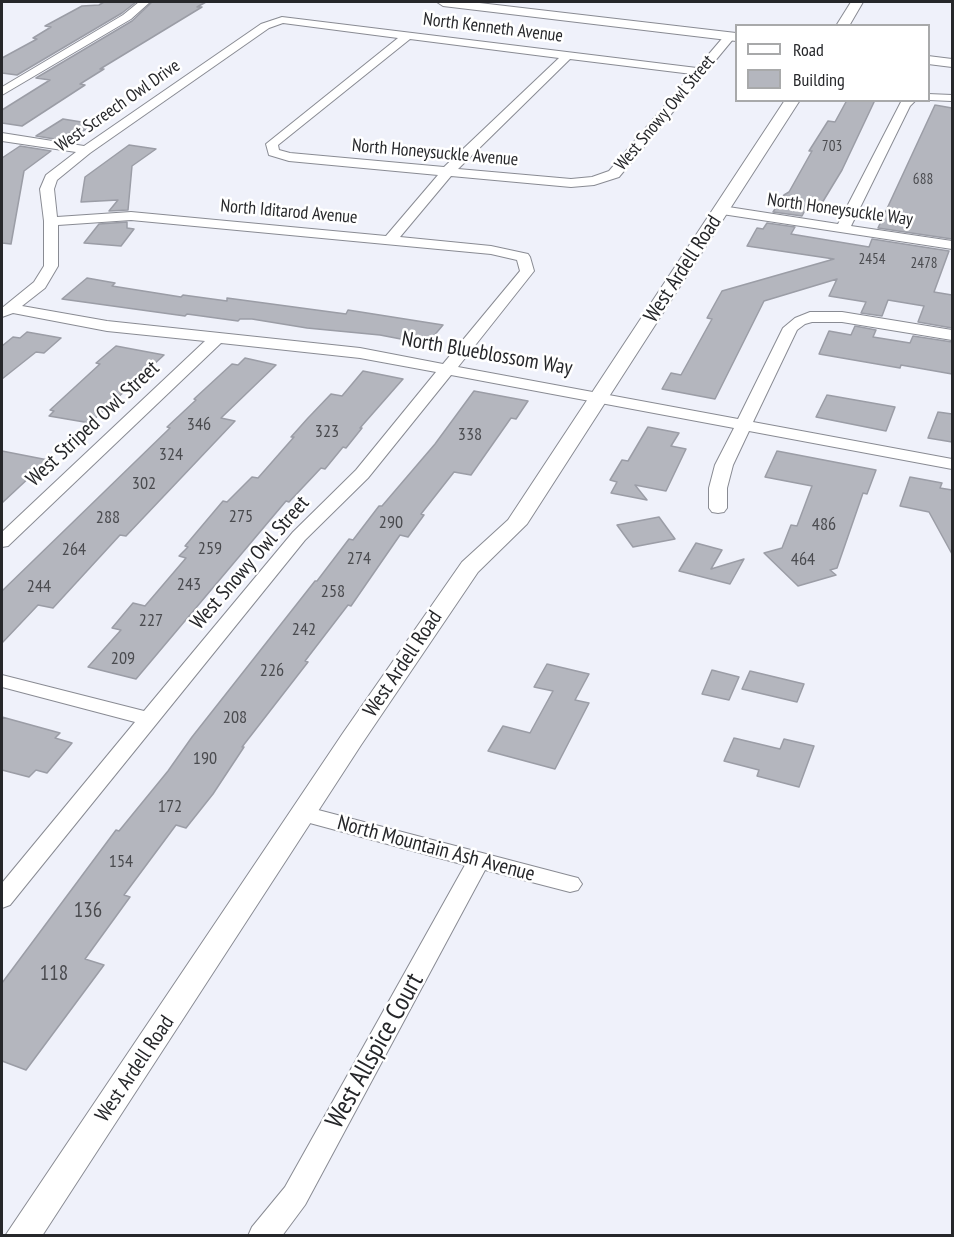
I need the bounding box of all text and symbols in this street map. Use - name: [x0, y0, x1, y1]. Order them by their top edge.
- street label: North Kenneth Avenue: [422, 9, 564, 47]
- legend: [735, 24, 930, 102]
- text: Road: [793, 38, 824, 61]
- street label: West Snowy Owl Street: [610, 51, 720, 175]
- street label: West Screech Owl Drive: [52, 55, 184, 157]
- text: Building: [793, 68, 845, 91]
- street label: North Honeysuckle Avenue: [351, 135, 519, 171]
- house number: 703: [822, 138, 842, 156]
- house number: 688: [913, 171, 933, 189]
- street label: North Honeysuckle Way: [766, 189, 914, 231]
- street label: North Iditarod Avenue: [220, 195, 358, 229]
- street label: West Ardell Road: [639, 211, 727, 327]
- house number: 2454: [859, 251, 885, 269]
- house number: 2478: [911, 255, 937, 273]
- street label: North Blueblossom Way: [400, 327, 574, 381]
- street label: West Striped Owl Street: [21, 356, 165, 492]
- house number: 346: [187, 414, 211, 436]
- house number: 323: [315, 421, 339, 443]
- house number: 338: [458, 424, 482, 446]
- house number: 324: [159, 444, 183, 466]
- house number: 302: [132, 473, 156, 495]
- street label: West Snowy Owl Street: [185, 491, 315, 635]
- house number: 275: [229, 506, 253, 528]
- house number: 288: [96, 507, 120, 529]
- house number: 290: [379, 512, 403, 534]
- house number: 486: [812, 514, 836, 536]
- house number: 259: [198, 538, 222, 560]
- house number: 264: [62, 539, 86, 561]
- house number: 274: [347, 548, 371, 570]
- house number: 464: [791, 549, 815, 571]
- house number: 243: [177, 574, 201, 596]
- house number: 244: [27, 576, 51, 598]
- house number: 258: [321, 581, 345, 603]
- street label: West Ardell Road: [358, 606, 448, 722]
- house number: 227: [139, 610, 163, 632]
- house number: 242: [292, 619, 316, 641]
- house number: 209: [111, 648, 135, 670]
- house number: 226: [260, 660, 284, 682]
- house number: 208: [223, 707, 247, 729]
- house number: 190: [193, 748, 217, 770]
- house number: 172: [158, 796, 182, 818]
- street label: North Mountain Ash Avenue: [335, 811, 537, 887]
- house number: 154: [109, 851, 133, 873]
- house number: 136: [74, 898, 102, 924]
- house number: 118: [40, 961, 68, 987]
- street label: West Allspice Court: [320, 968, 430, 1134]
- street label: West Ardell Road: [90, 1011, 180, 1127]

